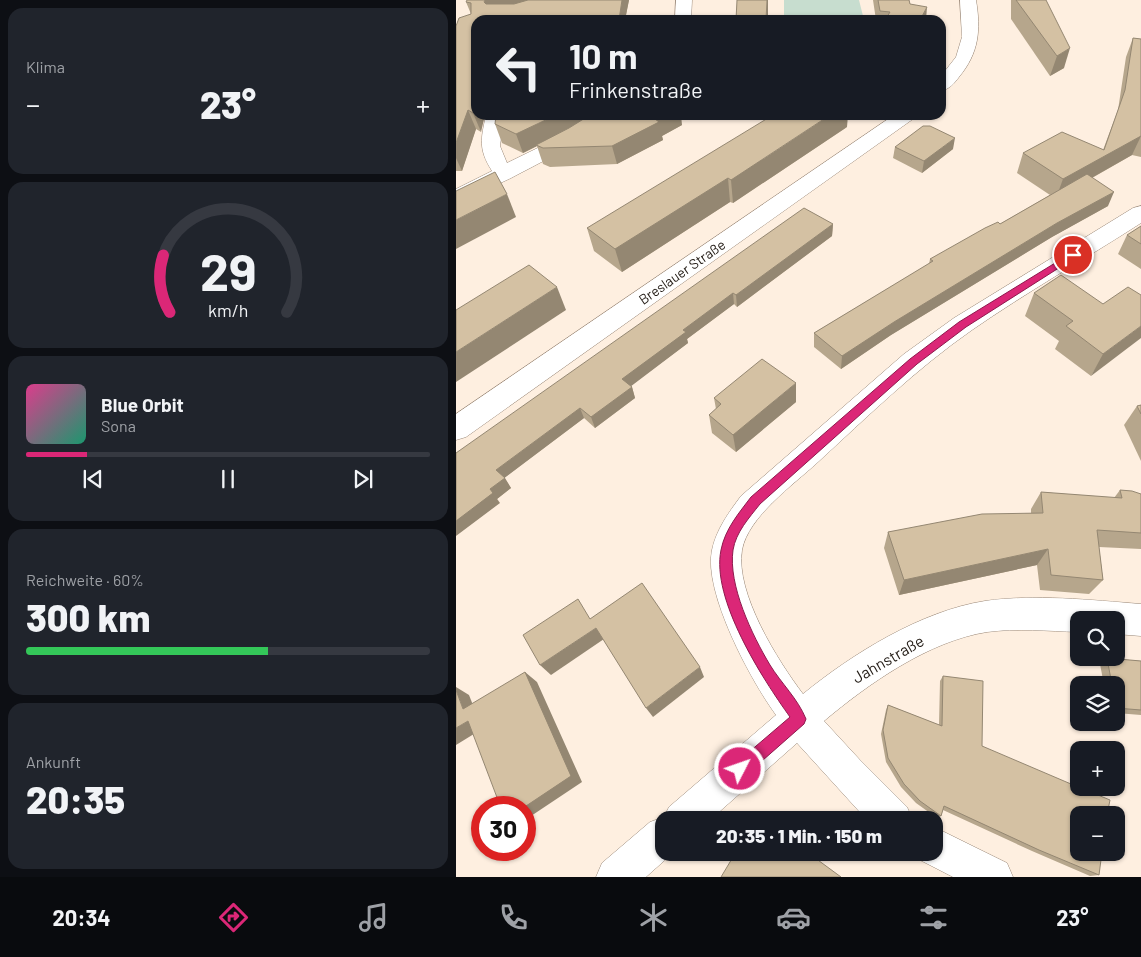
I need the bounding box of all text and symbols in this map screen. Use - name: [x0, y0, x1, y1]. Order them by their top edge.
- text: 10 m: [569, 34, 638, 76]
- icon: left: [486, 35, 551, 100]
- text: Klima: [26, 57, 65, 76]
- text: Frinkenstraße: [569, 76, 703, 102]
- text: 23°: [200, 81, 256, 127]
- text: −: [26, 87, 40, 121]
- text: +: [416, 87, 430, 121]
- pin: [1052, 234, 1094, 276]
- street label: Breslauer Straße: [635, 235, 728, 308]
- text: 29: [200, 239, 256, 301]
- icon: arrive: [1059, 241, 1087, 269]
- text: km/h: [208, 299, 248, 321]
- text: Blue Orbit: [101, 393, 184, 416]
- text: Sona: [101, 416, 136, 435]
- icon: previous: [79, 465, 107, 493]
- icon: pause: [214, 465, 242, 493]
- icon: next: [349, 465, 377, 493]
- text: Reichweite · 60%: [26, 570, 144, 589]
- text: 300 km: [26, 594, 150, 640]
- map controls: [1070, 611, 1125, 861]
- button: search: [1070, 611, 1125, 666]
- street label: Jahnstraße: [849, 630, 927, 687]
- button: layers: [1070, 676, 1125, 731]
- button: +: [1070, 741, 1125, 796]
- position arrow: [713, 742, 765, 794]
- text: Ankunft: [26, 752, 81, 771]
- text: 20:35: [26, 776, 125, 822]
- speed limit sign: 30: [471, 796, 536, 861]
- button: −: [1070, 806, 1125, 861]
- text: 20:35 · 1 Min. · 150 m: [716, 824, 882, 847]
- icon: directions: [216, 900, 251, 935]
- icon: music: [356, 900, 391, 935]
- icon: phone: [496, 900, 531, 935]
- icon: climate: [636, 900, 671, 935]
- icon: car: [776, 900, 811, 935]
- icon: filters: [916, 900, 951, 935]
- text: 20:34: [53, 904, 111, 930]
- text: 23°: [1056, 904, 1088, 930]

